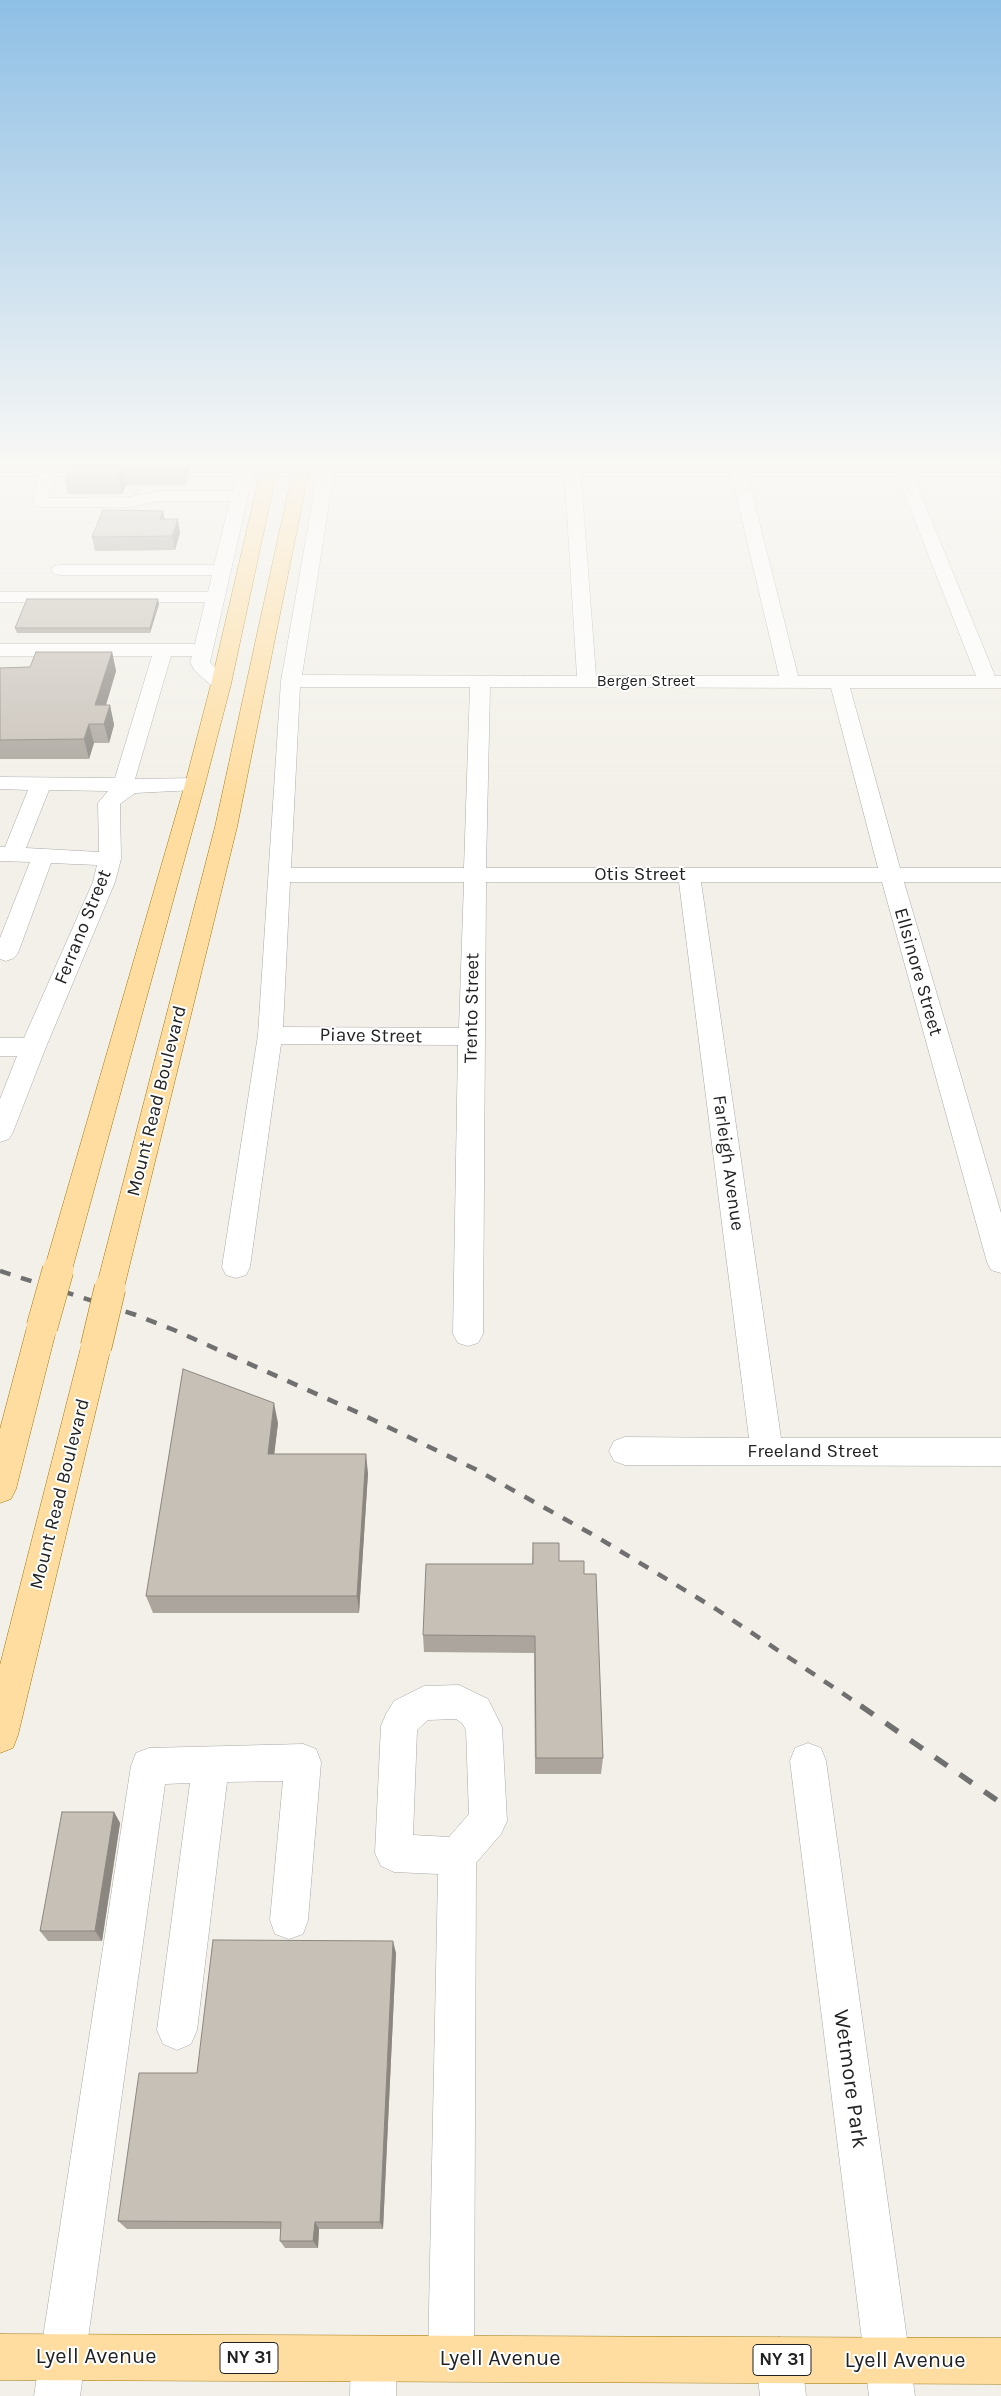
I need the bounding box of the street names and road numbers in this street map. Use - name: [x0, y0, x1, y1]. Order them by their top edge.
- street label: Bergen Street: [597, 671, 695, 691]
- street label: Otis Street: [594, 864, 686, 886]
- street label: Ferrano Street: [50, 866, 116, 988]
- street label: Ellsinore Street: [889, 905, 947, 1039]
- street label: Trento Street: [460, 953, 484, 1063]
- street label: Mount Read Boulevard: [122, 1003, 192, 1199]
- street label: Piave Street: [320, 1024, 422, 1048]
- street label: Farleigh Avenue: [707, 1094, 749, 1232]
- street label: Mount Read Boulevard: [25, 1396, 95, 1592]
- street label: Freeland Street: [747, 1441, 879, 1463]
- street label: Wetmore Park: [827, 2008, 873, 2150]
- road number: NY 31: [220, 2342, 278, 2374]
- street label: Lyell Avenue: [35, 2344, 157, 2370]
- road number: NY 31: [753, 2344, 811, 2376]
- street label: Lyell Avenue: [439, 2346, 561, 2372]
- street label: Lyell Avenue: [844, 2348, 966, 2374]

